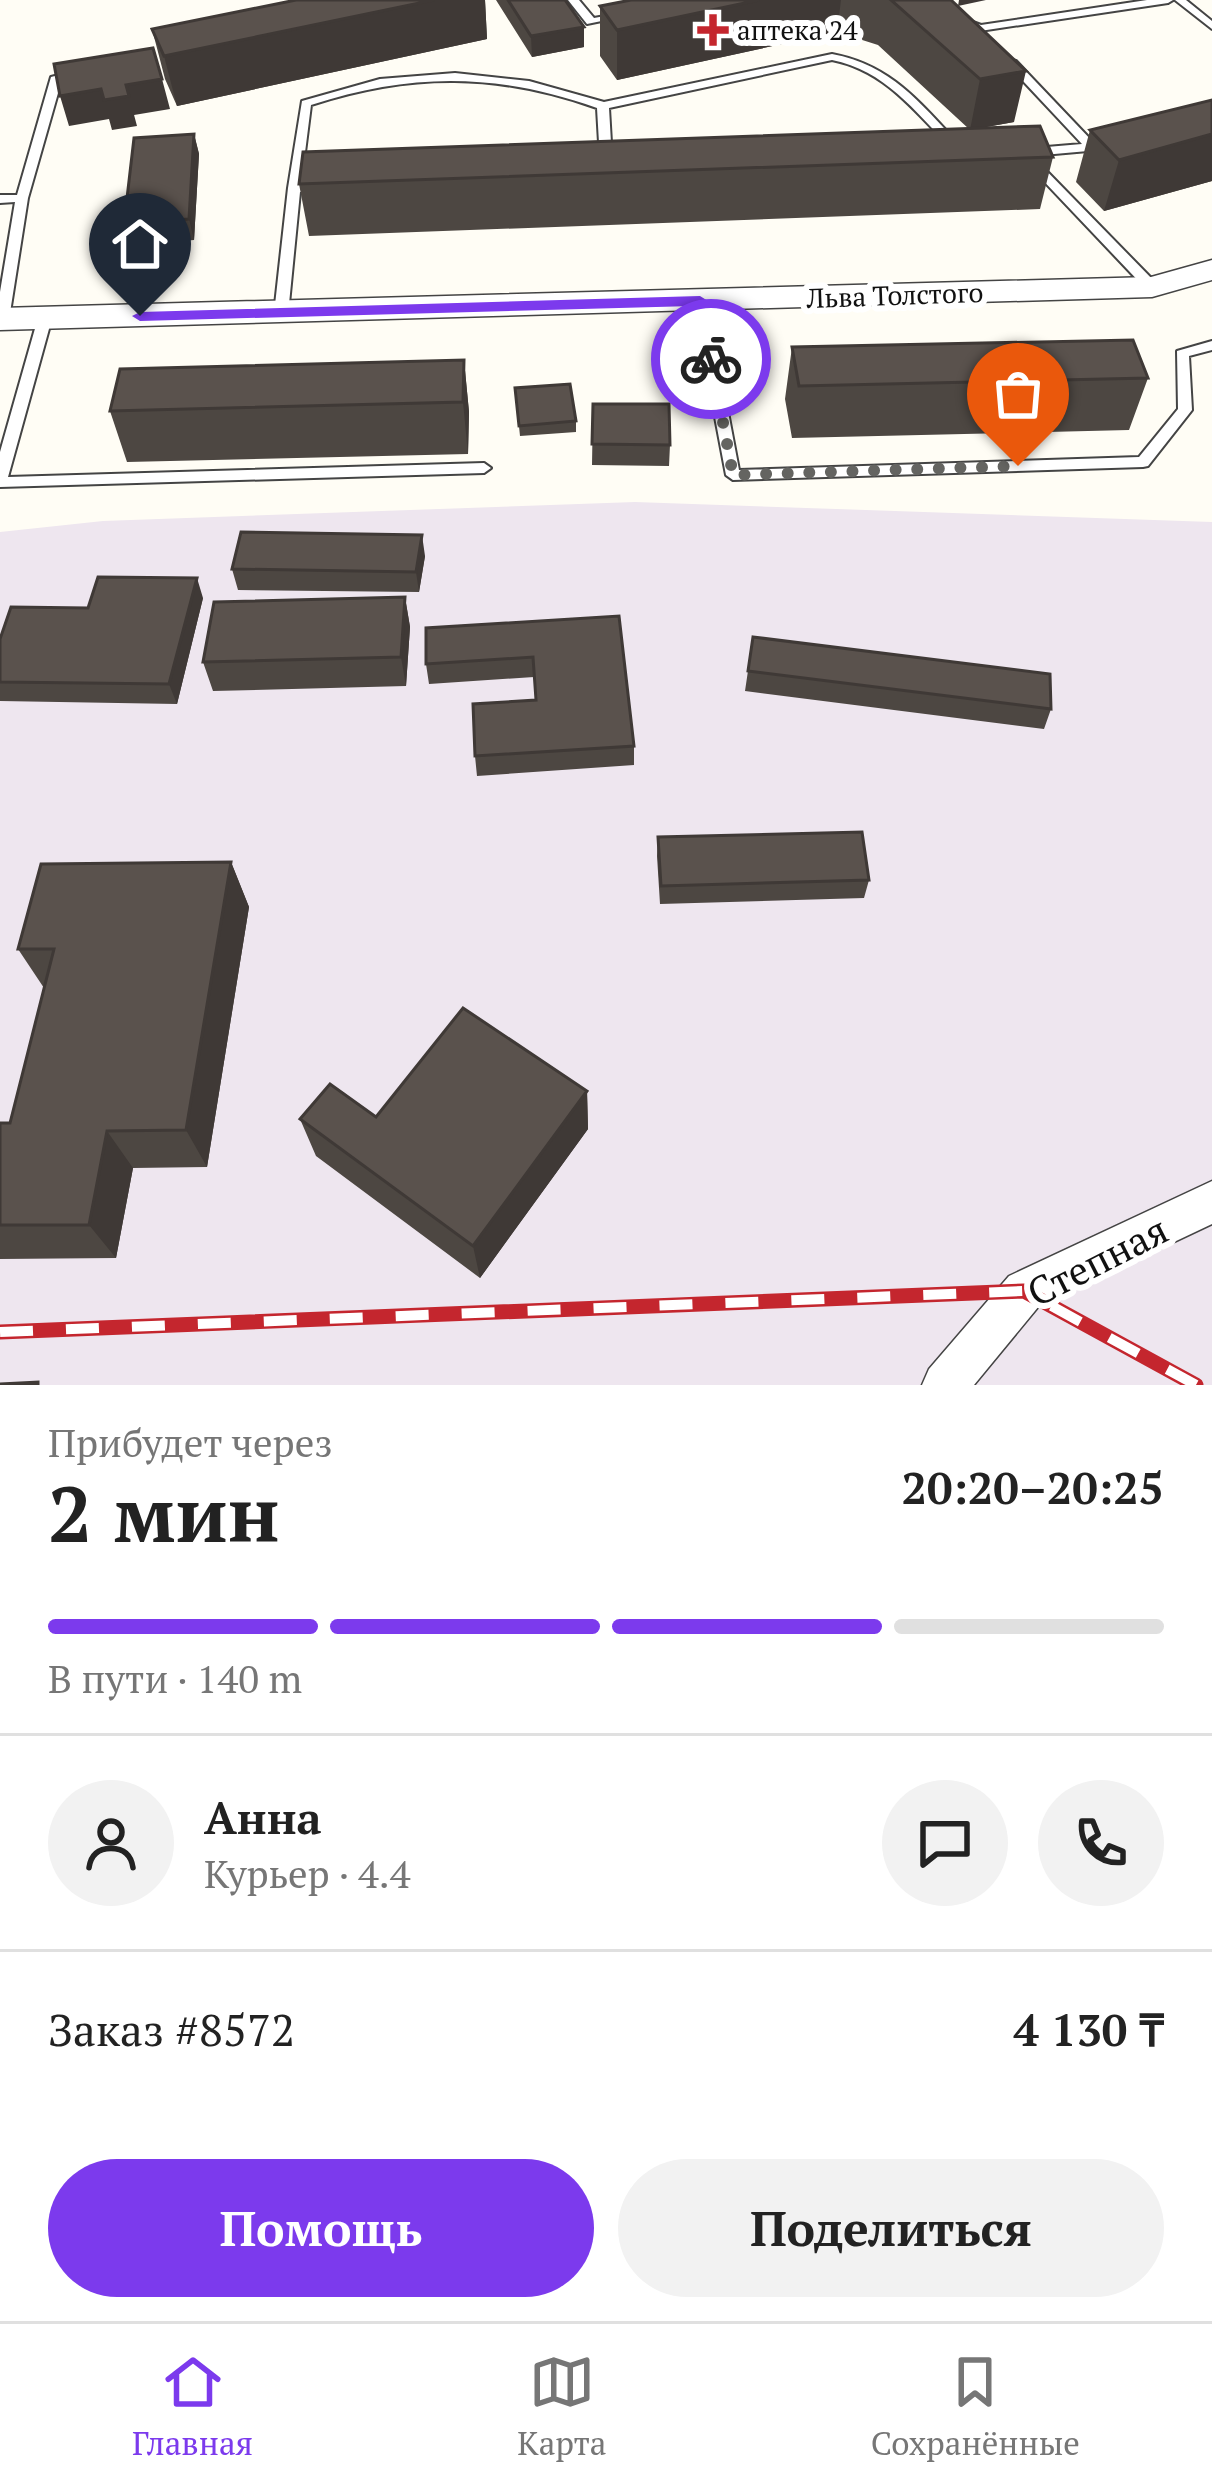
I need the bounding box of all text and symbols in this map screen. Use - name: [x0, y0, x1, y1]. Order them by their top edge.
- place label: аптека 24: [737, 12, 858, 48]
- marker: аптека 24: [700, 17, 726, 43]
- pin: [89, 193, 191, 316]
- icon: home: [107, 211, 173, 277]
- street label: Льва Толстого: [805, 274, 984, 316]
- courier: [651, 299, 771, 419]
- icon: bike: [678, 326, 744, 392]
- pin: [967, 343, 1069, 466]
- icon: bag: [985, 361, 1051, 427]
- street label: Степная: [1018, 1203, 1176, 1317]
- text: Прибудет через: [48, 1416, 333, 1468]
- text: 20:20–20:25: [902, 1457, 1164, 1517]
- text: 2 мин: [48, 1461, 280, 1564]
- text: В пути · 140 m: [48, 1652, 302, 1704]
- button: person: [48, 1780, 174, 1906]
- button: chat: [882, 1780, 1008, 1906]
- button: phone: [1038, 1780, 1164, 1906]
- text: Анна: [204, 1787, 322, 1847]
- text: Курьер · 4.4: [204, 1847, 410, 1899]
- text: Заказ #8572: [48, 1999, 295, 2059]
- text: 4 130 ₸: [1013, 1999, 1164, 2059]
- button: Помощь: [48, 2159, 594, 2297]
- button: Поделиться: [618, 2159, 1164, 2297]
- tab: Главная: [132, 2349, 253, 2464]
- tab: Карта: [517, 2349, 606, 2464]
- tab: Сохранённые: [871, 2349, 1080, 2464]

